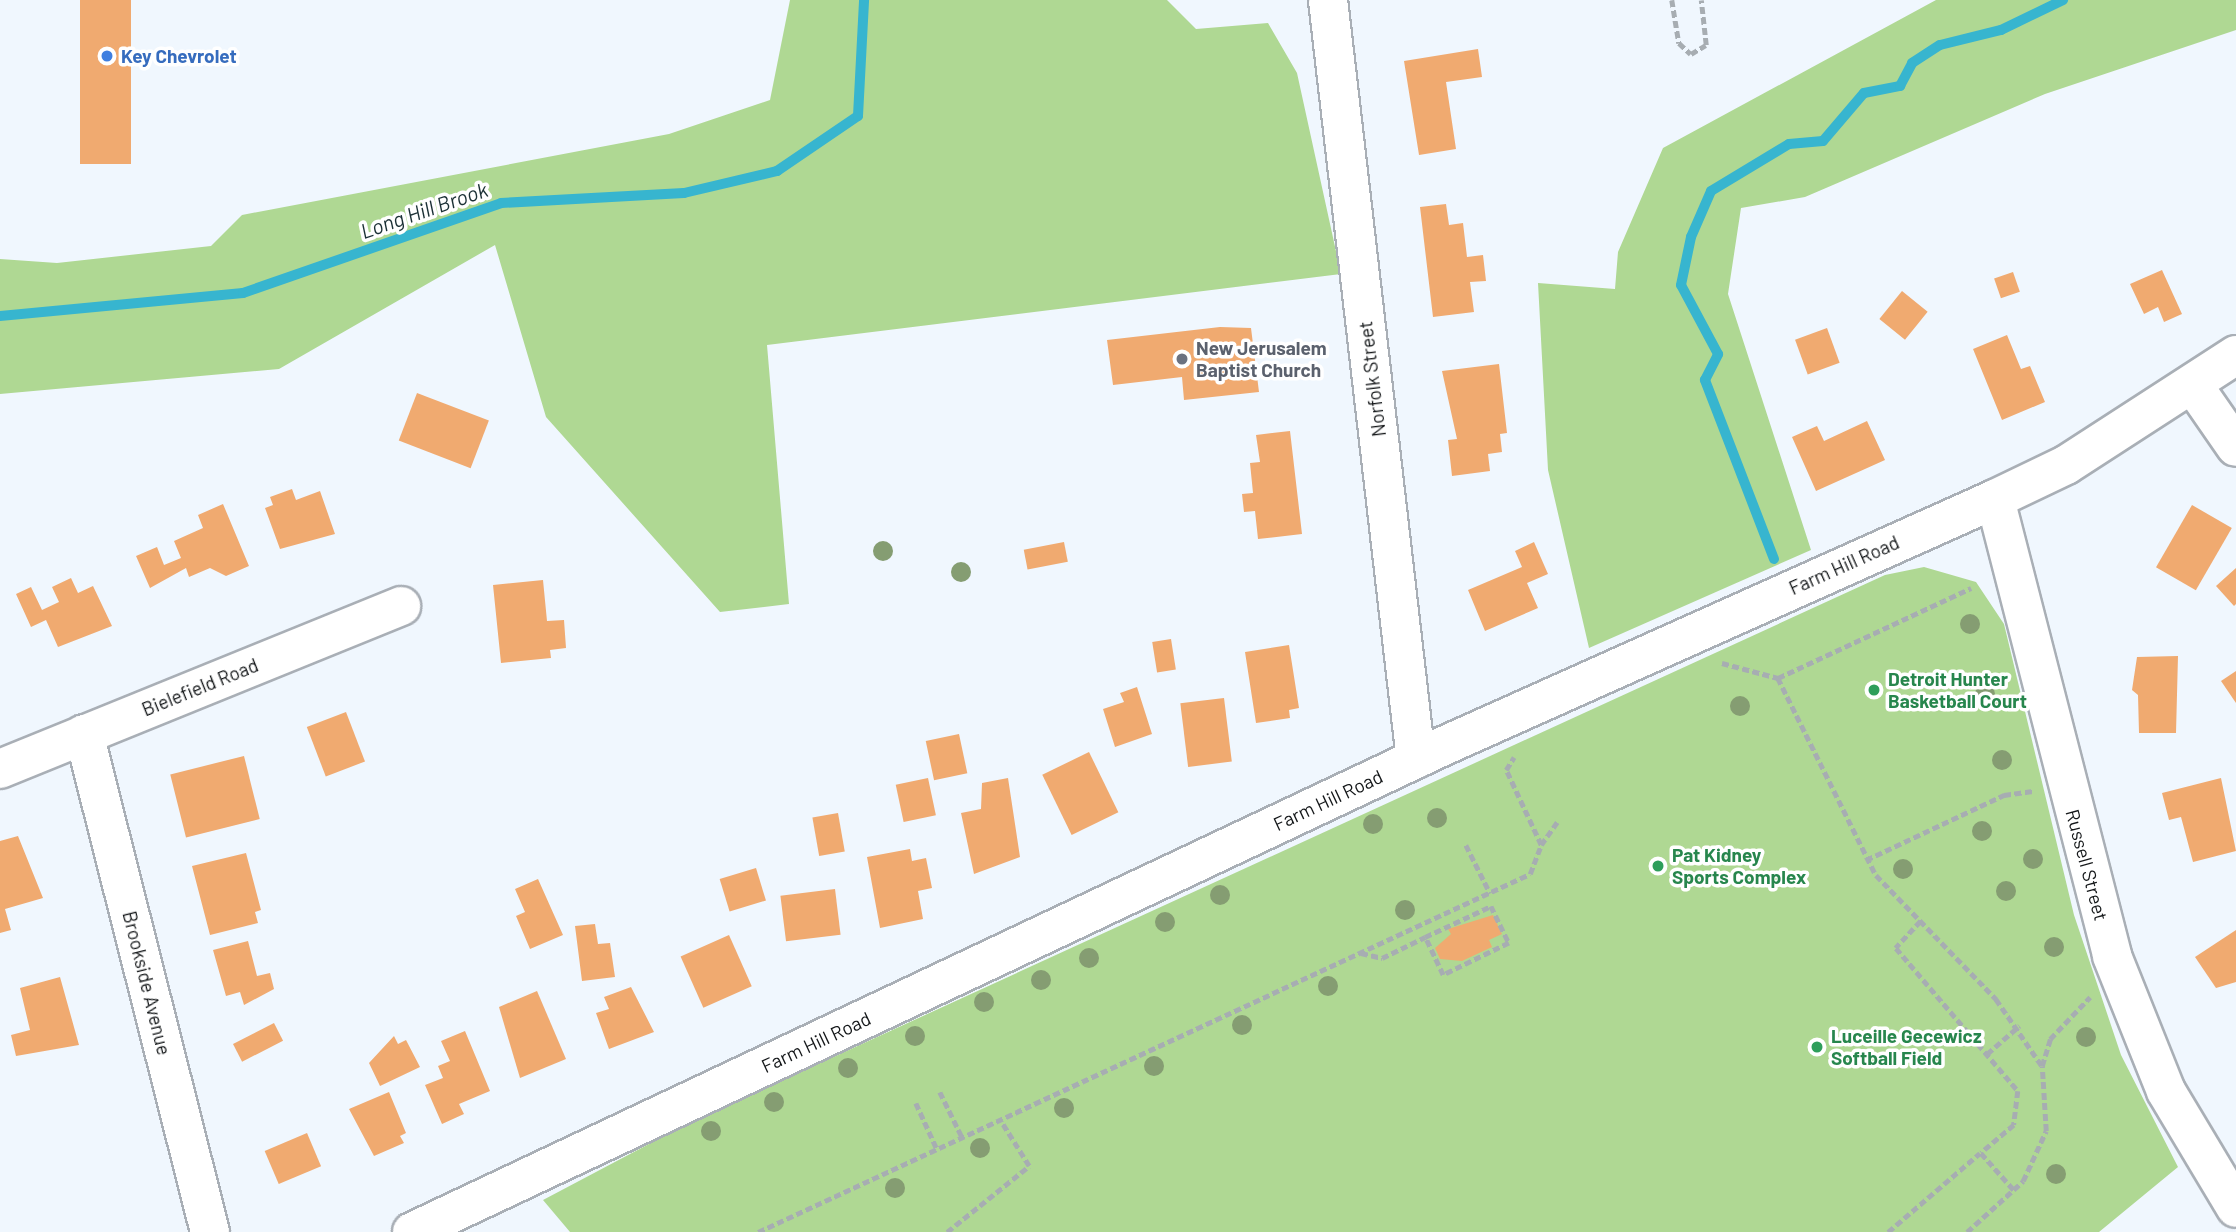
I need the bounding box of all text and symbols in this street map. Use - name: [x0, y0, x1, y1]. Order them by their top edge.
- place label: Key Chevrolet: [121, 45, 237, 67]
- marker: Key Chevrolet: [99, 48, 115, 64]
- water label: Long Hill Brook: [357, 176, 491, 244]
- street label: Norfolk Street: [1354, 320, 1390, 438]
- place label: New Jerusalem Baptist Church: [1196, 337, 1327, 381]
- marker: New Jerusalem Baptist Church: [1174, 351, 1190, 367]
- street label: Farm Hill Road: [1785, 531, 1903, 599]
- street label: Bielefield Road: [138, 653, 262, 721]
- place label: Detroit Hunter Basketball Court: [1888, 668, 2027, 712]
- marker: Detroit Hunter Basketball Court: [1866, 682, 1882, 698]
- street label: Farm Hill Road: [1270, 765, 1386, 835]
- street label: Russell Street: [2061, 807, 2113, 923]
- place label: Pat Kidney Sports Complex: [1672, 844, 1806, 888]
- marker: Pat Kidney Sports Complex: [1650, 858, 1666, 874]
- street label: Brookside Avenue: [118, 909, 176, 1057]
- street label: Farm Hill Road: [758, 1007, 874, 1077]
- place label: Luceille Gecewicz Softball Field: [1831, 1025, 1982, 1069]
- marker: Luceille Gecewicz Softball Field: [1809, 1039, 1825, 1055]

